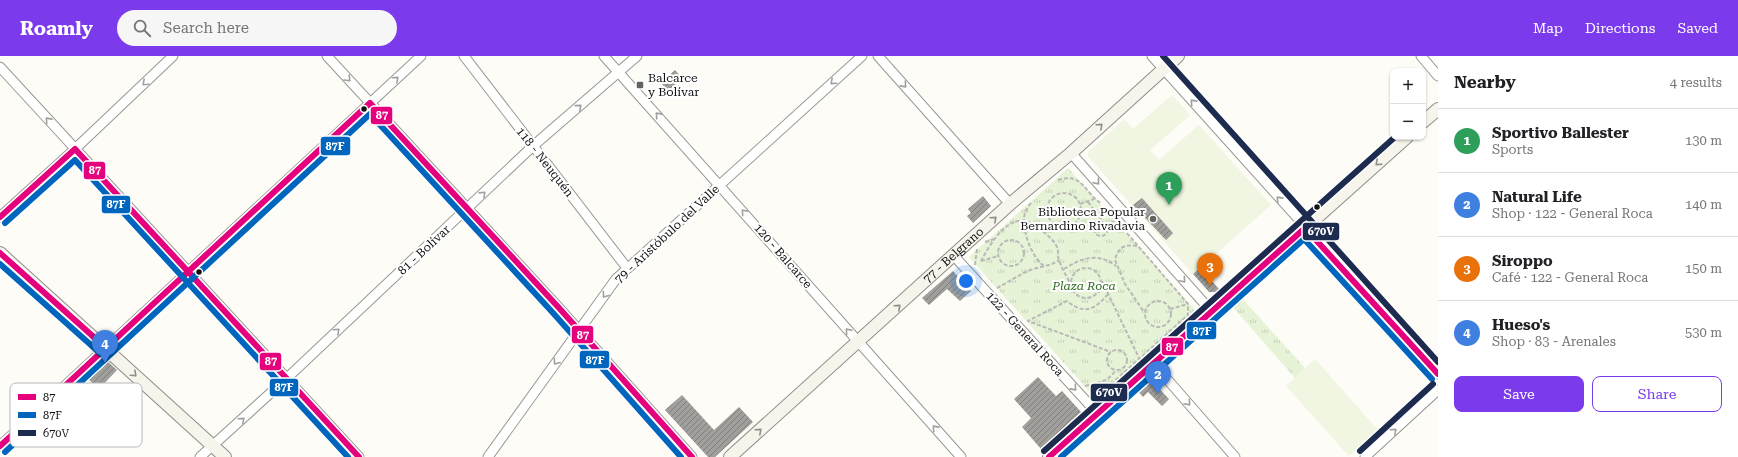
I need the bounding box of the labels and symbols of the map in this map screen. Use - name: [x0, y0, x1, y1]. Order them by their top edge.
- place label: Balcarce y Bolívar: [648, 71, 699, 99]
- one-way arrow: [344, 74, 351, 82]
- one-way arrow: [391, 77, 398, 84]
- one-way arrow: [830, 77, 838, 85]
- one-way arrow: [142, 78, 150, 86]
- marker: Balcarce y Bolívar: [635, 80, 645, 90]
- one-way arrow: [899, 80, 907, 88]
- one-way arrow: [1190, 99, 1197, 107]
- unlabelled marker: [359, 104, 369, 114]
- one-way arrow: [574, 104, 582, 111]
- line badge: 87: [370, 106, 393, 125]
- text: 87: [376, 109, 388, 122]
- one-way arrow: [655, 113, 662, 120]
- one-way arrow: [46, 117, 53, 125]
- street label: 118 - Neuquén: [513, 124, 577, 200]
- one-way arrow: [1096, 124, 1103, 131]
- line badge: 87F: [320, 136, 351, 156]
- text: 87F: [325, 140, 345, 153]
- one-way arrow: [1375, 158, 1382, 165]
- line badge: 87: [83, 161, 106, 180]
- text: 87: [89, 164, 101, 177]
- pin: 1: [1156, 172, 1182, 205]
- one-way arrow: [1093, 177, 1100, 185]
- street label: 79 - Aristóbulo del Valle: [612, 182, 722, 286]
- one-way arrow: [478, 192, 486, 199]
- line badge: 87F: [101, 195, 131, 214]
- one-way arrow: [1276, 196, 1284, 204]
- text: 87F: [106, 198, 126, 211]
- unlabelled marker: [1312, 202, 1322, 212]
- place label: Biblioteca Popular Bernardino Rivadavia: [1020, 205, 1145, 233]
- one-way arrow: [742, 210, 749, 217]
- marker: Biblioteca Popular Bernardino Rivadavia: [1148, 214, 1158, 224]
- one-way arrow: [989, 217, 997, 224]
- street label: 120 - Balcarce: [751, 221, 815, 291]
- street label: 81 - Bolívar: [395, 222, 453, 278]
- line badge: 670V: [1302, 222, 1340, 241]
- street label: 77 - Belgrano: [920, 224, 986, 286]
- text: 670V: [1308, 225, 1334, 238]
- pin: 3: [1197, 253, 1223, 286]
- unlabelled marker: [194, 267, 204, 277]
- your location: [956, 271, 976, 291]
- one-way arrow: [1178, 275, 1185, 282]
- park label: Plaza Roca: [1051, 279, 1116, 293]
- street label: 122 - General Roca: [983, 289, 1067, 379]
- one-way arrow: [603, 290, 610, 297]
- one-way arrow: [893, 305, 900, 312]
- line badge: 87F: [1186, 321, 1217, 340]
- line badge: 87: [571, 325, 594, 344]
- text: 87F: [1192, 325, 1212, 338]
- one-way arrow: [332, 328, 340, 336]
- one-way arrow: [846, 328, 853, 336]
- text: 87: [577, 329, 589, 342]
- pin: 4: [92, 330, 118, 363]
- line badge: 87: [1161, 337, 1184, 356]
- text: 87: [1166, 341, 1178, 354]
- line badge: 87F: [579, 350, 610, 369]
- line badge: 87: [259, 352, 282, 371]
- text: 87F: [585, 354, 605, 367]
- text: 87: [265, 355, 277, 368]
- one-way arrow: [553, 358, 561, 365]
- pin: 2: [1145, 361, 1171, 394]
- one-way arrow: [130, 370, 137, 377]
- line badge: 87F: [269, 378, 299, 397]
- text: 87F: [274, 381, 294, 394]
- legend: [10, 383, 142, 447]
- one-way arrow: [1069, 383, 1077, 391]
- line badge: 670V: [1090, 383, 1128, 402]
- text: 670V: [1096, 386, 1122, 399]
- text: 87: [43, 391, 55, 404]
- one-way arrow: [1183, 398, 1190, 406]
- text: 87F: [43, 409, 62, 422]
- one-way arrow: [237, 417, 244, 424]
- one-way arrow: [932, 425, 940, 433]
- text: 670V: [43, 427, 69, 440]
- one-way arrow: [754, 428, 762, 436]
- one-way arrow: [1389, 428, 1396, 435]

